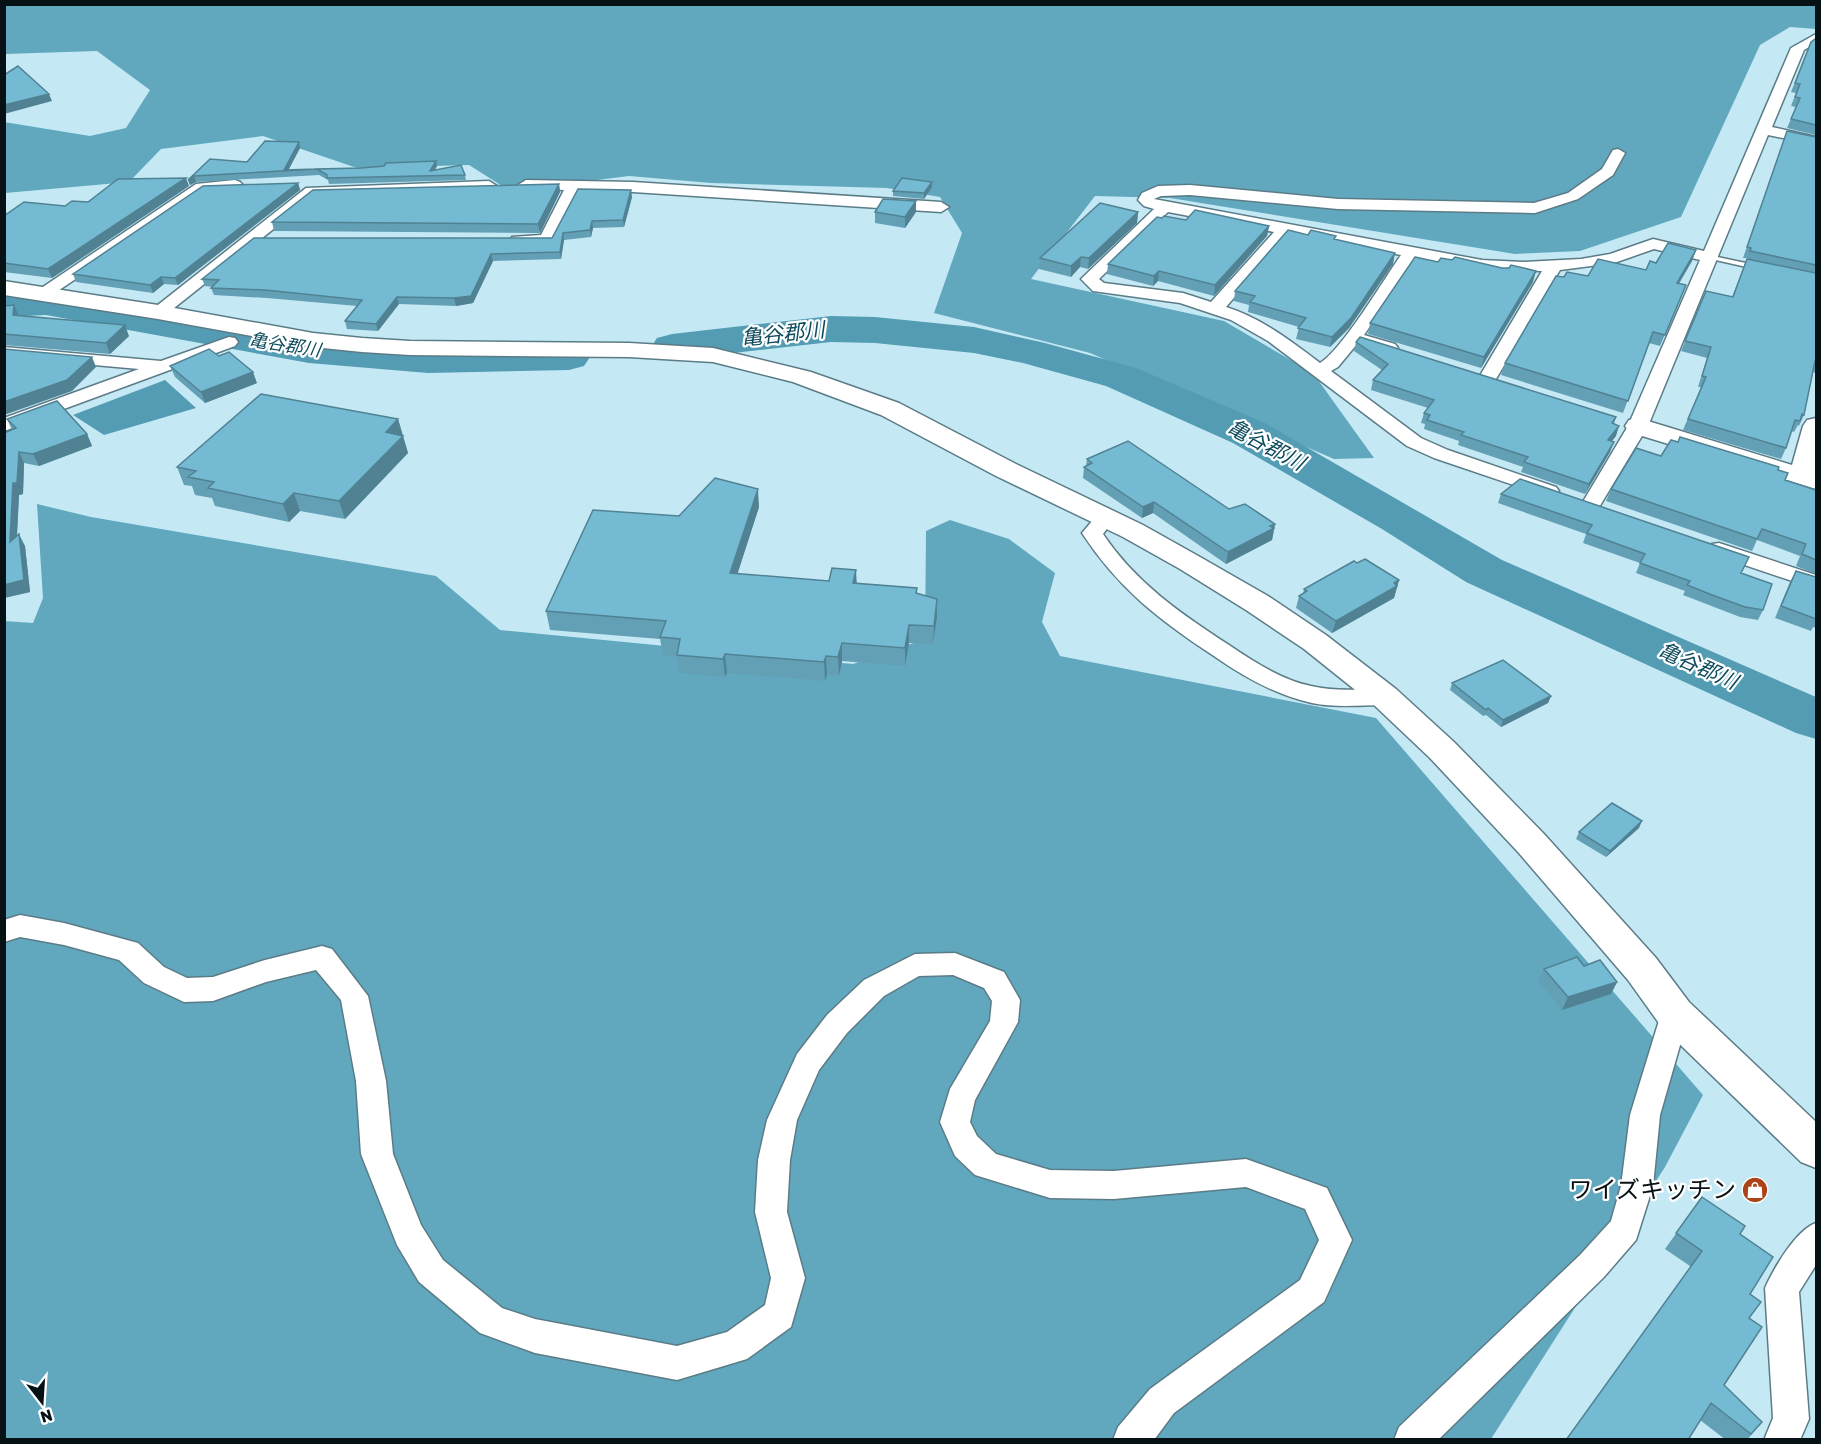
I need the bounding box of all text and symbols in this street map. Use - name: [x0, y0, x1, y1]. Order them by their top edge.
- water label: 亀谷郡川: [740, 316, 828, 350]
- water label: 亀谷郡川: [248, 329, 324, 362]
- water label: 亀谷郡川: [1223, 414, 1311, 476]
- water label: 亀谷郡川: [1655, 637, 1743, 695]
- shop icon: ワイズキッチン: [1740, 1175, 1770, 1205]
- place label: ワイズキッチン: [1569, 1176, 1736, 1204]
- north arrow: [12, 1372, 72, 1432]
- text: N: [38, 1405, 55, 1427]

